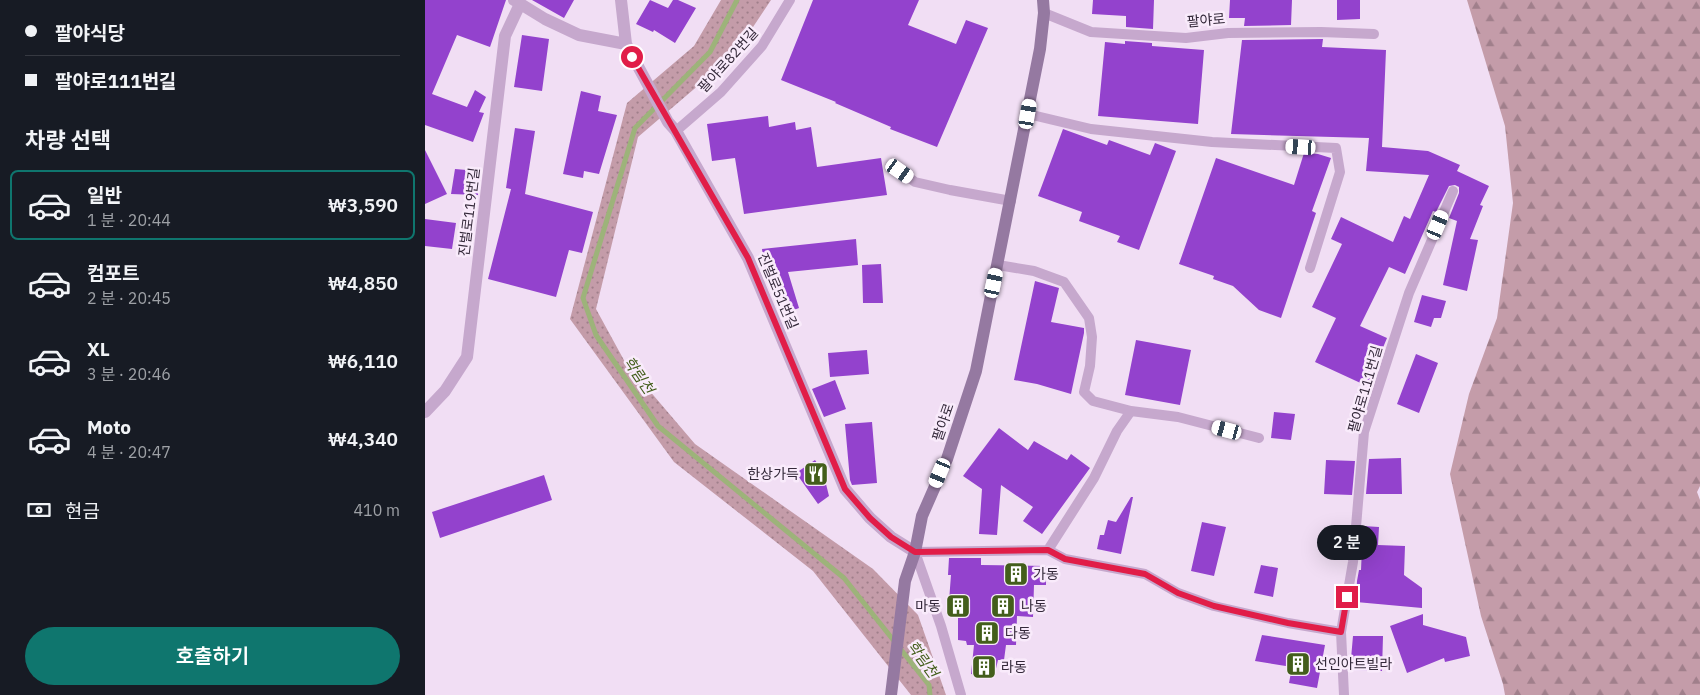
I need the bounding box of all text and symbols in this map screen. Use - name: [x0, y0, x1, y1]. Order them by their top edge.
- street label: 팔야로: [1186, 9, 1226, 31]
- text: 팔야식당: [55, 21, 125, 45]
- street label: 팔야로82번길: [694, 24, 762, 96]
- route start: [621, 46, 643, 68]
- text: 팔야로111번길: [55, 69, 177, 93]
- car: [1018, 98, 1037, 130]
- text: 차량 선택: [25, 125, 111, 154]
- car: [1285, 139, 1316, 155]
- car: [883, 156, 916, 186]
- street label: 진벌로119번길: [455, 166, 483, 258]
- icon: car: [27, 183, 72, 228]
- text: 일반: [87, 183, 122, 207]
- text: ₩3,590: [328, 193, 398, 217]
- car: [1425, 208, 1450, 242]
- text: 1 분 · 20:44: [87, 210, 171, 230]
- street label: 진벌로51번길: [754, 250, 802, 332]
- icon: car: [27, 261, 72, 306]
- text: 컴포트: [87, 261, 139, 285]
- car: [983, 267, 1004, 299]
- text: ₩4,850: [328, 271, 398, 295]
- text: 2 분 · 20:45: [87, 288, 171, 308]
- text: XL: [87, 337, 110, 361]
- icon: car: [27, 339, 72, 384]
- street label: 팔야로111번길: [1344, 343, 1386, 435]
- text: ₩6,110: [328, 349, 398, 373]
- water label: 학림천: [620, 353, 660, 399]
- text: 3 분 · 20:46: [87, 364, 171, 384]
- street label: 팔야로: [928, 401, 958, 443]
- text: Moto: [87, 415, 131, 439]
- icon: car: [27, 417, 72, 462]
- car: [1210, 419, 1243, 441]
- text: ₩4,340: [328, 427, 398, 451]
- text: 4 분 · 20:47: [87, 442, 171, 462]
- car: [927, 456, 952, 490]
- restaurant icon: 한상가득: [803, 461, 829, 487]
- place label: 한상가득: [747, 465, 799, 483]
- icon: cash: [25, 496, 53, 524]
- text: 현금: [65, 499, 100, 523]
- text: 410 m: [353, 500, 400, 520]
- callout: 2 분: [1317, 524, 1377, 560]
- text: 2 분: [1333, 532, 1361, 552]
- building icon: 가동: [1003, 561, 1029, 587]
- place label: 가동: [1033, 565, 1059, 583]
- route end: [1336, 586, 1358, 608]
- building icon: 마동: [945, 593, 971, 619]
- building icon: 나동: [990, 593, 1016, 619]
- place label: 마동: [915, 597, 941, 615]
- place label: 나동: [1021, 597, 1047, 615]
- building icon: 다동: [974, 620, 1000, 646]
- place label: 다동: [1005, 624, 1031, 642]
- button: 호출하기: [25, 627, 400, 685]
- water label: 학림천: [903, 637, 944, 683]
- building icon: 선인아트빌라: [1285, 651, 1311, 677]
- building icon: 라동: [971, 654, 997, 680]
- place label: 선인아트빌라: [1315, 655, 1392, 673]
- place label: 라동: [1001, 658, 1027, 676]

